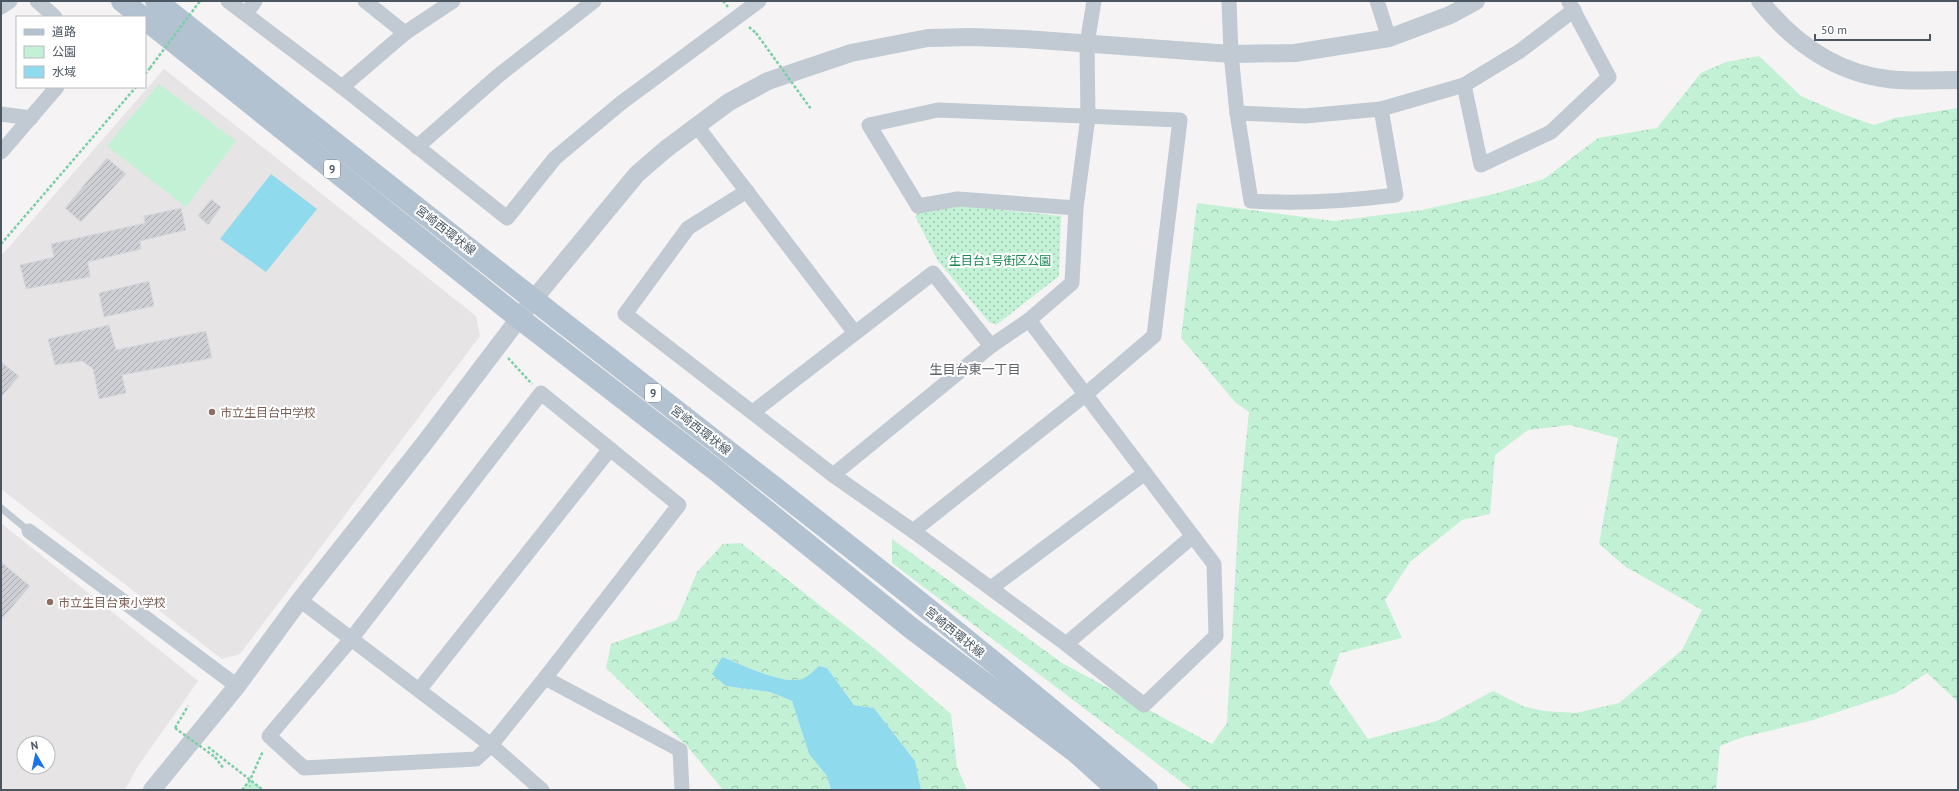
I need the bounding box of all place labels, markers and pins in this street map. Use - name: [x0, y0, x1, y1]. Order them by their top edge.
- place label: 市立生目台中学校: [220, 405, 316, 420]
- marker: 市立生目台中学校: [207, 407, 217, 417]
- place label: 市立生目台東小学校: [58, 595, 166, 610]
- marker: 市立生目台東小学校: [45, 597, 55, 607]

